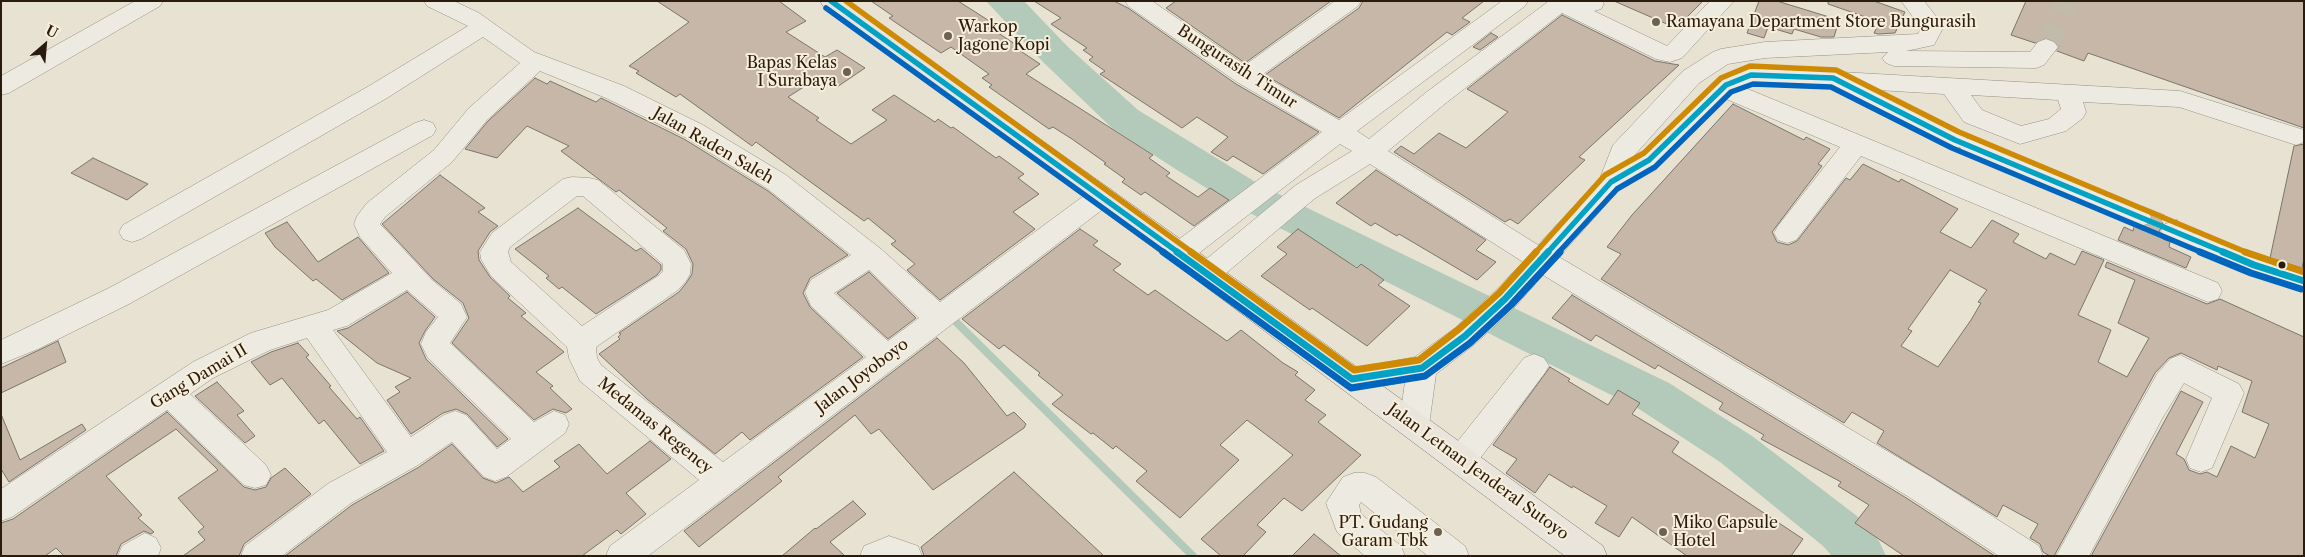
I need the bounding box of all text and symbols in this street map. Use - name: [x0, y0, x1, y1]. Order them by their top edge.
- place label: Ramayana Department Store Bungurasih: [1666, 12, 1976, 32]
- marker: Ramayana Department Store Bungurasih: [1650, 16, 1662, 28]
- place label: Warkop Jagone Kopi: [958, 17, 1050, 55]
- north arrow: [20, 20, 70, 70]
- text: U: [43, 21, 61, 42]
- street label: Bungurasih Timur: [1174, 21, 1300, 113]
- marker: Warkop Jagone Kopi: [942, 30, 954, 42]
- place label: Bapas Kelas I Surabaya: [747, 53, 837, 91]
- marker: Bapas Kelas I Surabaya: [841, 66, 853, 78]
- street label: Jalan Raden Saleh: [649, 104, 777, 188]
- unlabelled marker: [2277, 260, 2287, 270]
- street label: Jalan Joyoboyo: [812, 335, 912, 417]
- street label: Gang Damai II: [147, 340, 251, 414]
- street label: Medamas Regency: [594, 374, 716, 478]
- street label: Jalan Letnan Jenderal Sutoyo: [1384, 400, 1572, 544]
- place label: PT. Gudang Garam Tbk: [1338, 513, 1428, 551]
- place label: Miko Capsule Hotel: [1673, 513, 1778, 551]
- marker: PT. Gudang Garam Tbk: [1432, 526, 1444, 538]
- marker: Miko Capsule Hotel: [1657, 526, 1669, 538]

